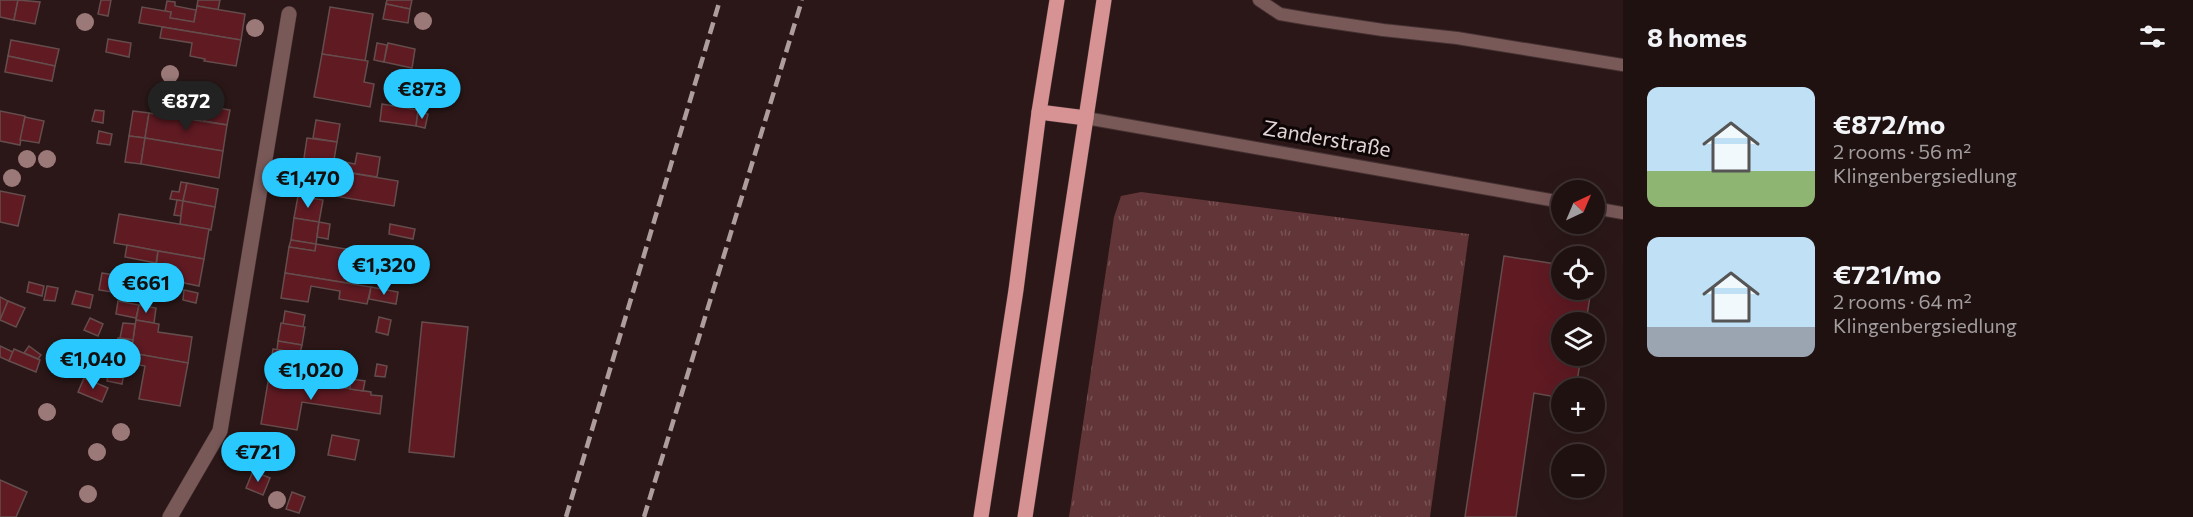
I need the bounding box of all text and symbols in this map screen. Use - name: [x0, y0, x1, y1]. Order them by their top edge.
- icon: filters: [2136, 20, 2169, 53]
- text: 8 homes: [1647, 21, 1747, 52]
- pin: €873: [386, 69, 458, 120]
- text: €873: [398, 76, 446, 100]
- pin: €872: [150, 81, 222, 132]
- text: €872: [162, 88, 210, 112]
- text: €872/mo: [1833, 108, 1945, 139]
- icon: home: [1695, 111, 1767, 183]
- street label: Zanderstraße: [1261, 114, 1393, 161]
- text: 2 rooms · 56 m²: [1833, 139, 1971, 163]
- pin: €1,470: [259, 158, 357, 209]
- text: Klingenbergsiedlung: [1833, 163, 2017, 187]
- text: €1,470: [276, 165, 340, 189]
- north arrow: [1551, 180, 1605, 234]
- map controls: [1551, 180, 1605, 498]
- pin: €1,320: [335, 245, 433, 296]
- button: locate: [1551, 246, 1605, 300]
- text: €1,320: [352, 252, 416, 276]
- text: €721/mo: [1833, 258, 1941, 289]
- icon: home: [1695, 261, 1767, 333]
- pin: €661: [110, 263, 182, 314]
- text: €661: [122, 270, 170, 294]
- text: 2 rooms · 64 m²: [1833, 289, 1972, 313]
- button: layers: [1551, 312, 1605, 366]
- text: Klingenbergsiedlung: [1833, 313, 2017, 337]
- pin: €1,040: [44, 339, 142, 390]
- text: €1,040: [60, 346, 126, 370]
- pin: €1,020: [262, 350, 360, 401]
- text: €1,020: [278, 357, 344, 381]
- button: +: [1551, 378, 1605, 432]
- pin: €721: [222, 432, 294, 483]
- text: €721: [235, 439, 281, 463]
- button: −: [1551, 444, 1605, 498]

